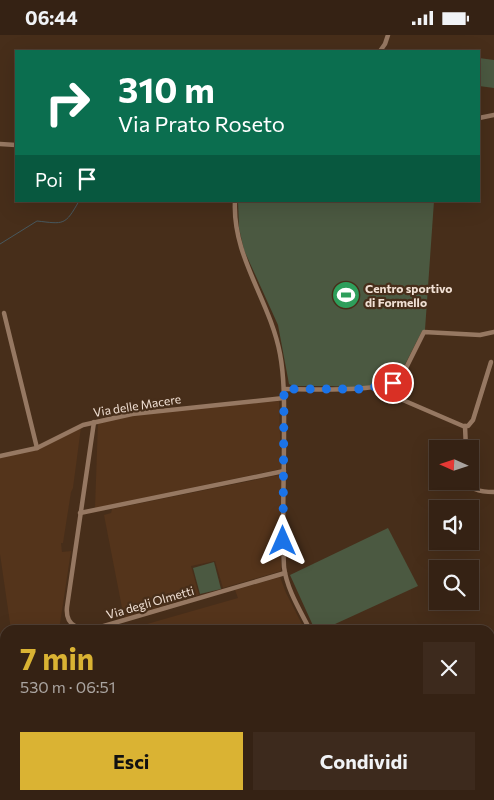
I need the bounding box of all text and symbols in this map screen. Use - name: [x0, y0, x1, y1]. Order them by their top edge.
- text: 06:44: [25, 6, 78, 29]
- text: 310 m: [118, 67, 215, 110]
- icon: right: [35, 70, 100, 135]
- text: Via Prato Roseto: [118, 110, 285, 137]
- icon: arrive: [73, 165, 101, 193]
- text: Poi: [35, 168, 63, 191]
- sports icon: Centro sportivo di Formello: [331, 280, 361, 310]
- place label: Centro sportivo di Formello: [365, 281, 452, 309]
- pin: [372, 362, 414, 404]
- icon: arrive: [379, 369, 407, 397]
- street label: Via delle Macere: [92, 391, 182, 419]
- north arrow: [429, 440, 479, 490]
- map controls: [429, 440, 479, 610]
- button: sound: [429, 500, 479, 550]
- position arrow: [256, 514, 308, 566]
- button: search: [429, 560, 479, 610]
- street label: Via degli Olmetti: [105, 583, 195, 621]
- text: 7 min: [20, 639, 94, 676]
- button: close: [423, 642, 475, 694]
- text: 530 m · 06:51: [20, 677, 116, 696]
- button: Esci: [20, 732, 243, 790]
- button: Condividi: [253, 732, 475, 790]

